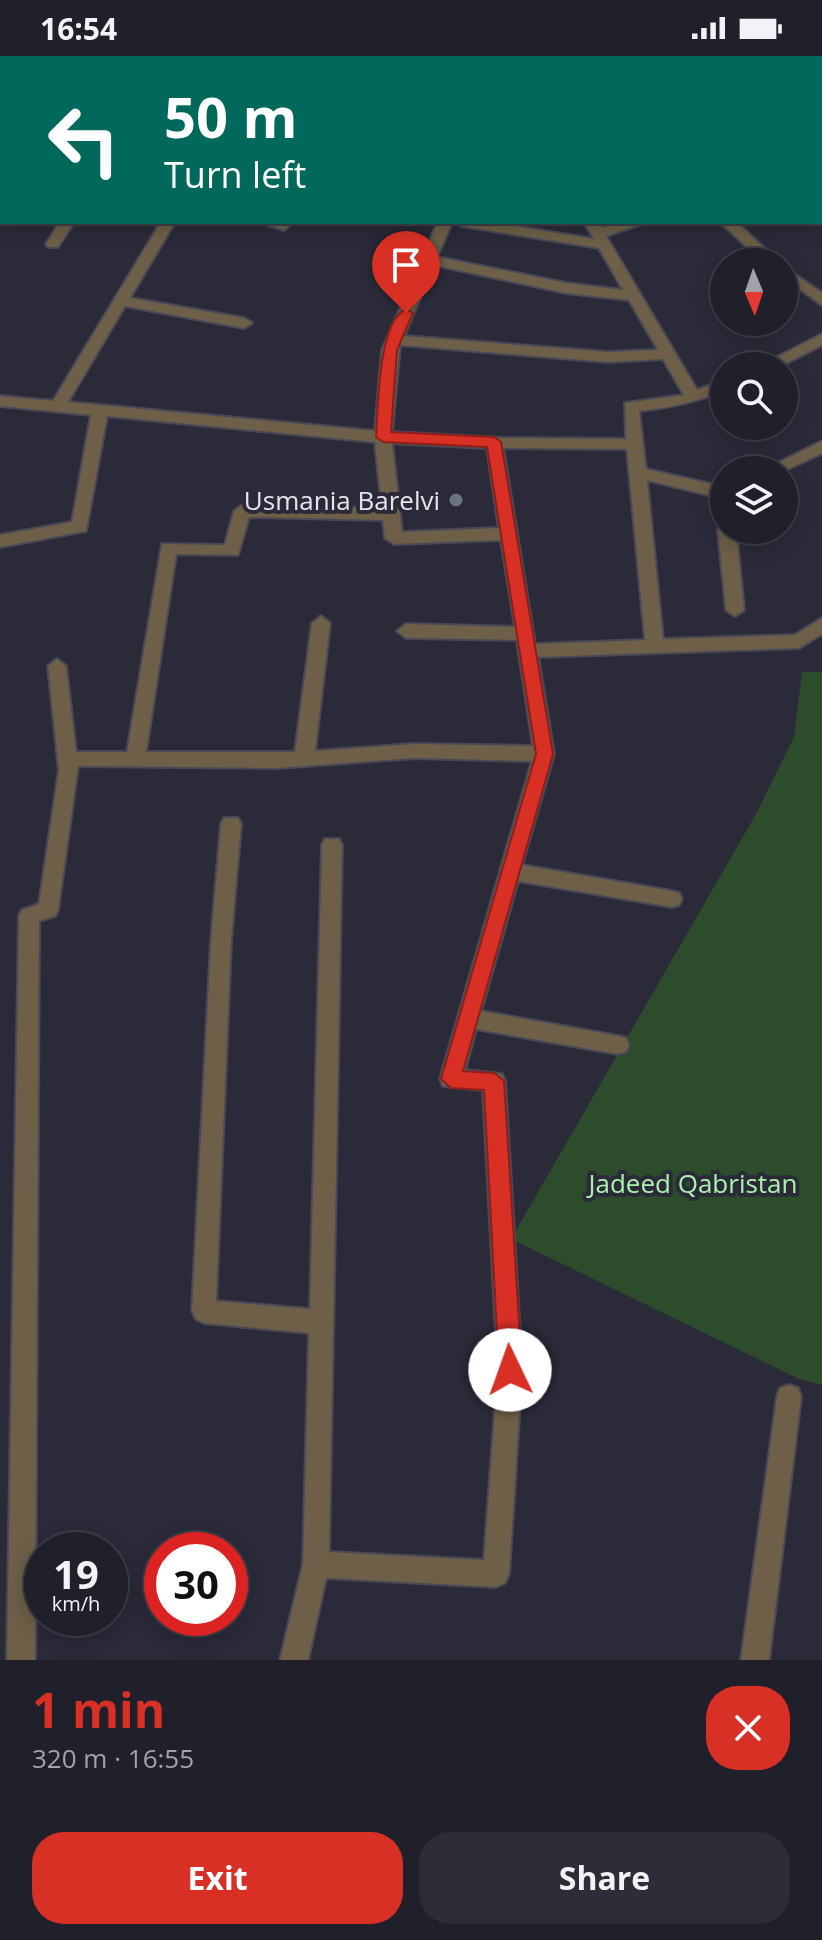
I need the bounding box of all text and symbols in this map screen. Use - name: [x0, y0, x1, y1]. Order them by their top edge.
- text: 16:54: [40, 8, 117, 49]
- text: 50 m: [164, 78, 298, 154]
- icon: left: [32, 88, 136, 192]
- text: Turn left: [164, 150, 306, 199]
- pin: [372, 231, 440, 313]
- icon: arrive: [384, 243, 428, 287]
- north arrow: [710, 248, 798, 336]
- map controls: [710, 248, 798, 544]
- button: search: [710, 352, 798, 440]
- button: layers: [710, 456, 798, 544]
- place label: Usmania Barelvi: [244, 482, 440, 518]
- marker: Usmania Barelvi: [447, 491, 465, 509]
- park label: Jadeed Qabristan: [585, 1165, 798, 1201]
- position arrow: [468, 1328, 552, 1412]
- speed limit sign: 30: [144, 1532, 248, 1636]
- text: 19: [53, 1546, 99, 1601]
- text: km/h: [52, 1590, 100, 1617]
- text: 1 min: [32, 1677, 165, 1742]
- button: close: [706, 1686, 790, 1770]
- text: 320 m · 16:55: [32, 1740, 194, 1776]
- button: Exit: [32, 1832, 403, 1924]
- button: Share: [419, 1832, 790, 1924]

